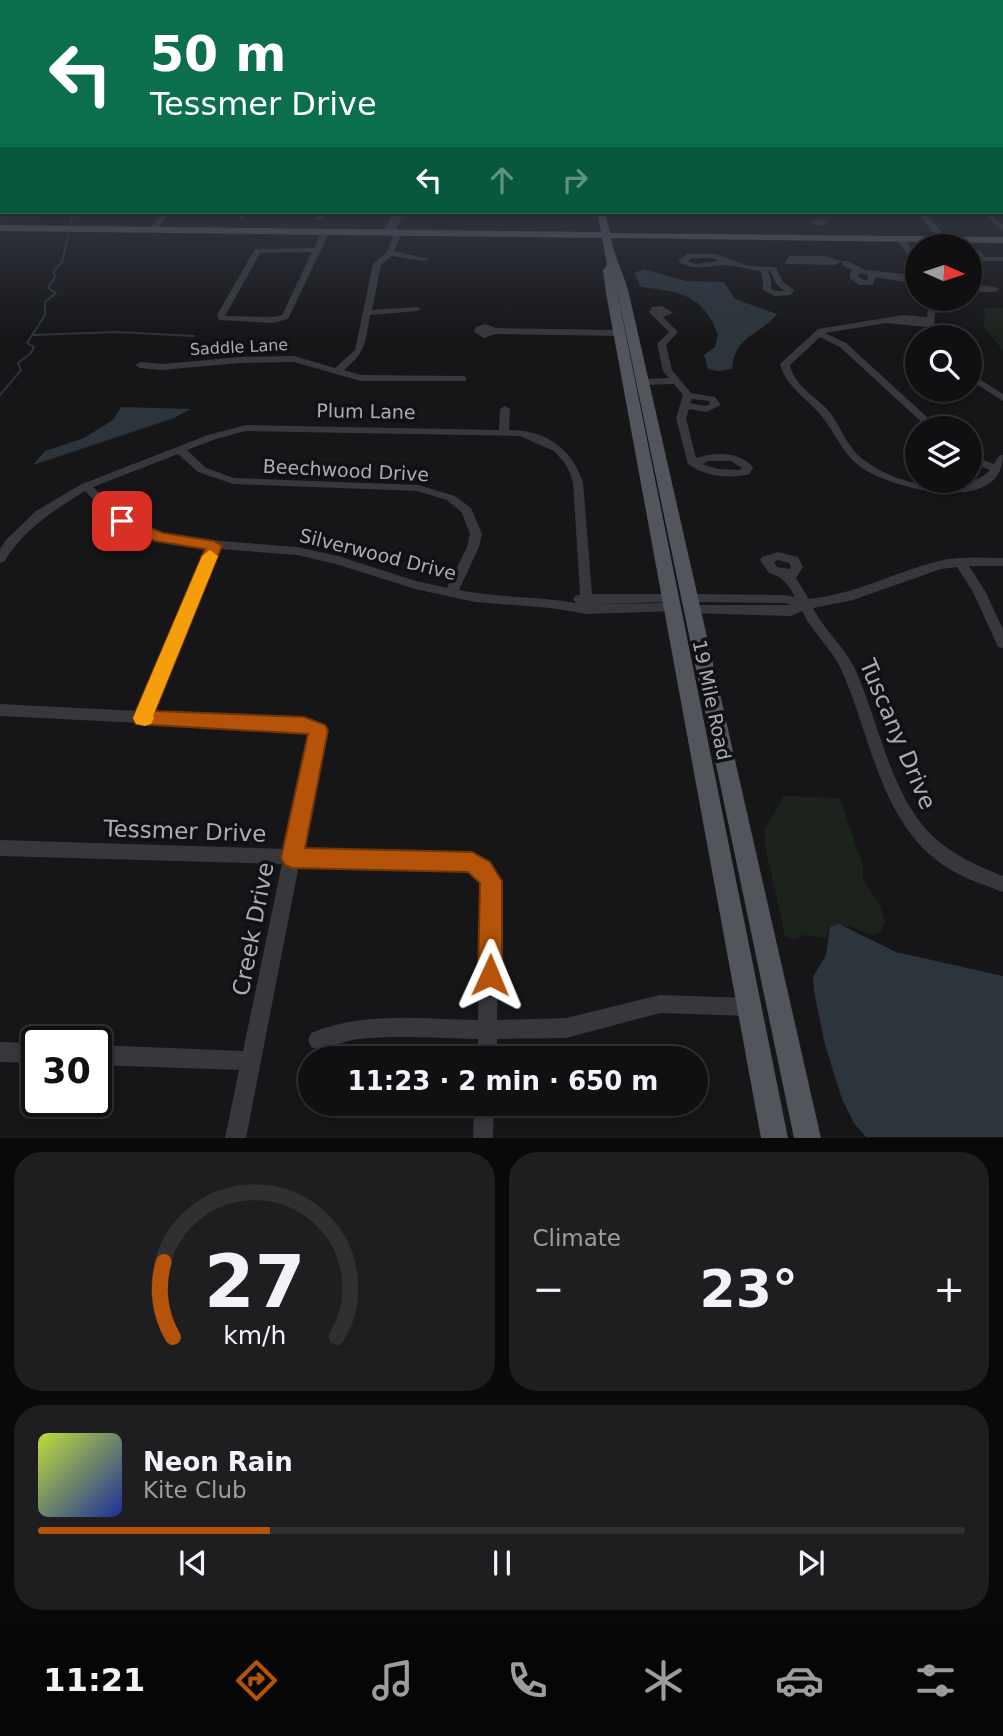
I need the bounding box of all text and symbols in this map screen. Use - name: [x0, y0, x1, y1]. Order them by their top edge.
- text: 50 m: [150, 26, 286, 83]
- icon: left: [35, 28, 126, 119]
- text: Tessmer Drive: [150, 85, 377, 123]
- icon: left: [410, 161, 448, 199]
- icon: ahead: [483, 161, 521, 199]
- icon: right: [556, 161, 594, 199]
- north arrow: [905, 234, 982, 312]
- map controls: [905, 234, 982, 493]
- button: search: [905, 325, 982, 402]
- street label: Saddle Lane: [189, 335, 289, 359]
- street label: Plum Lane: [316, 399, 416, 423]
- button: layers: [905, 416, 982, 493]
- street label: Beechwood Drive: [262, 455, 430, 485]
- pin: [92, 491, 152, 551]
- icon: arrive: [103, 502, 141, 540]
- street label: Silverwood Drive: [297, 524, 459, 584]
- street label: 19 Mile Road: [688, 638, 736, 762]
- street label: Tuscany Drive: [854, 654, 941, 813]
- street label: Tessmer Drive: [102, 815, 267, 847]
- street label: Creek Drive: [227, 860, 279, 998]
- position arrow: [453, 938, 527, 1012]
- speed limit sign: 30: [21, 1026, 112, 1117]
- text: 11:23 · 2 min · 650 m: [348, 1066, 658, 1096]
- text: Climate: [533, 1225, 621, 1251]
- text: 27: [204, 1240, 305, 1325]
- text: 23°: [700, 1259, 798, 1319]
- text: −: [533, 1267, 564, 1311]
- text: +: [933, 1267, 965, 1311]
- text: km/h: [223, 1321, 286, 1350]
- text: Neon Rain: [143, 1447, 293, 1477]
- text: Kite Club: [143, 1477, 247, 1503]
- icon: previous: [174, 1544, 212, 1582]
- icon: pause: [483, 1544, 521, 1582]
- icon: next: [792, 1544, 830, 1582]
- icon: directions: [232, 1656, 281, 1705]
- icon: music: [368, 1656, 417, 1705]
- icon: phone: [503, 1656, 552, 1705]
- icon: climate: [639, 1656, 688, 1705]
- icon: car: [775, 1656, 824, 1705]
- icon: filters: [911, 1656, 960, 1705]
- text: 11:21: [43, 1661, 145, 1699]

